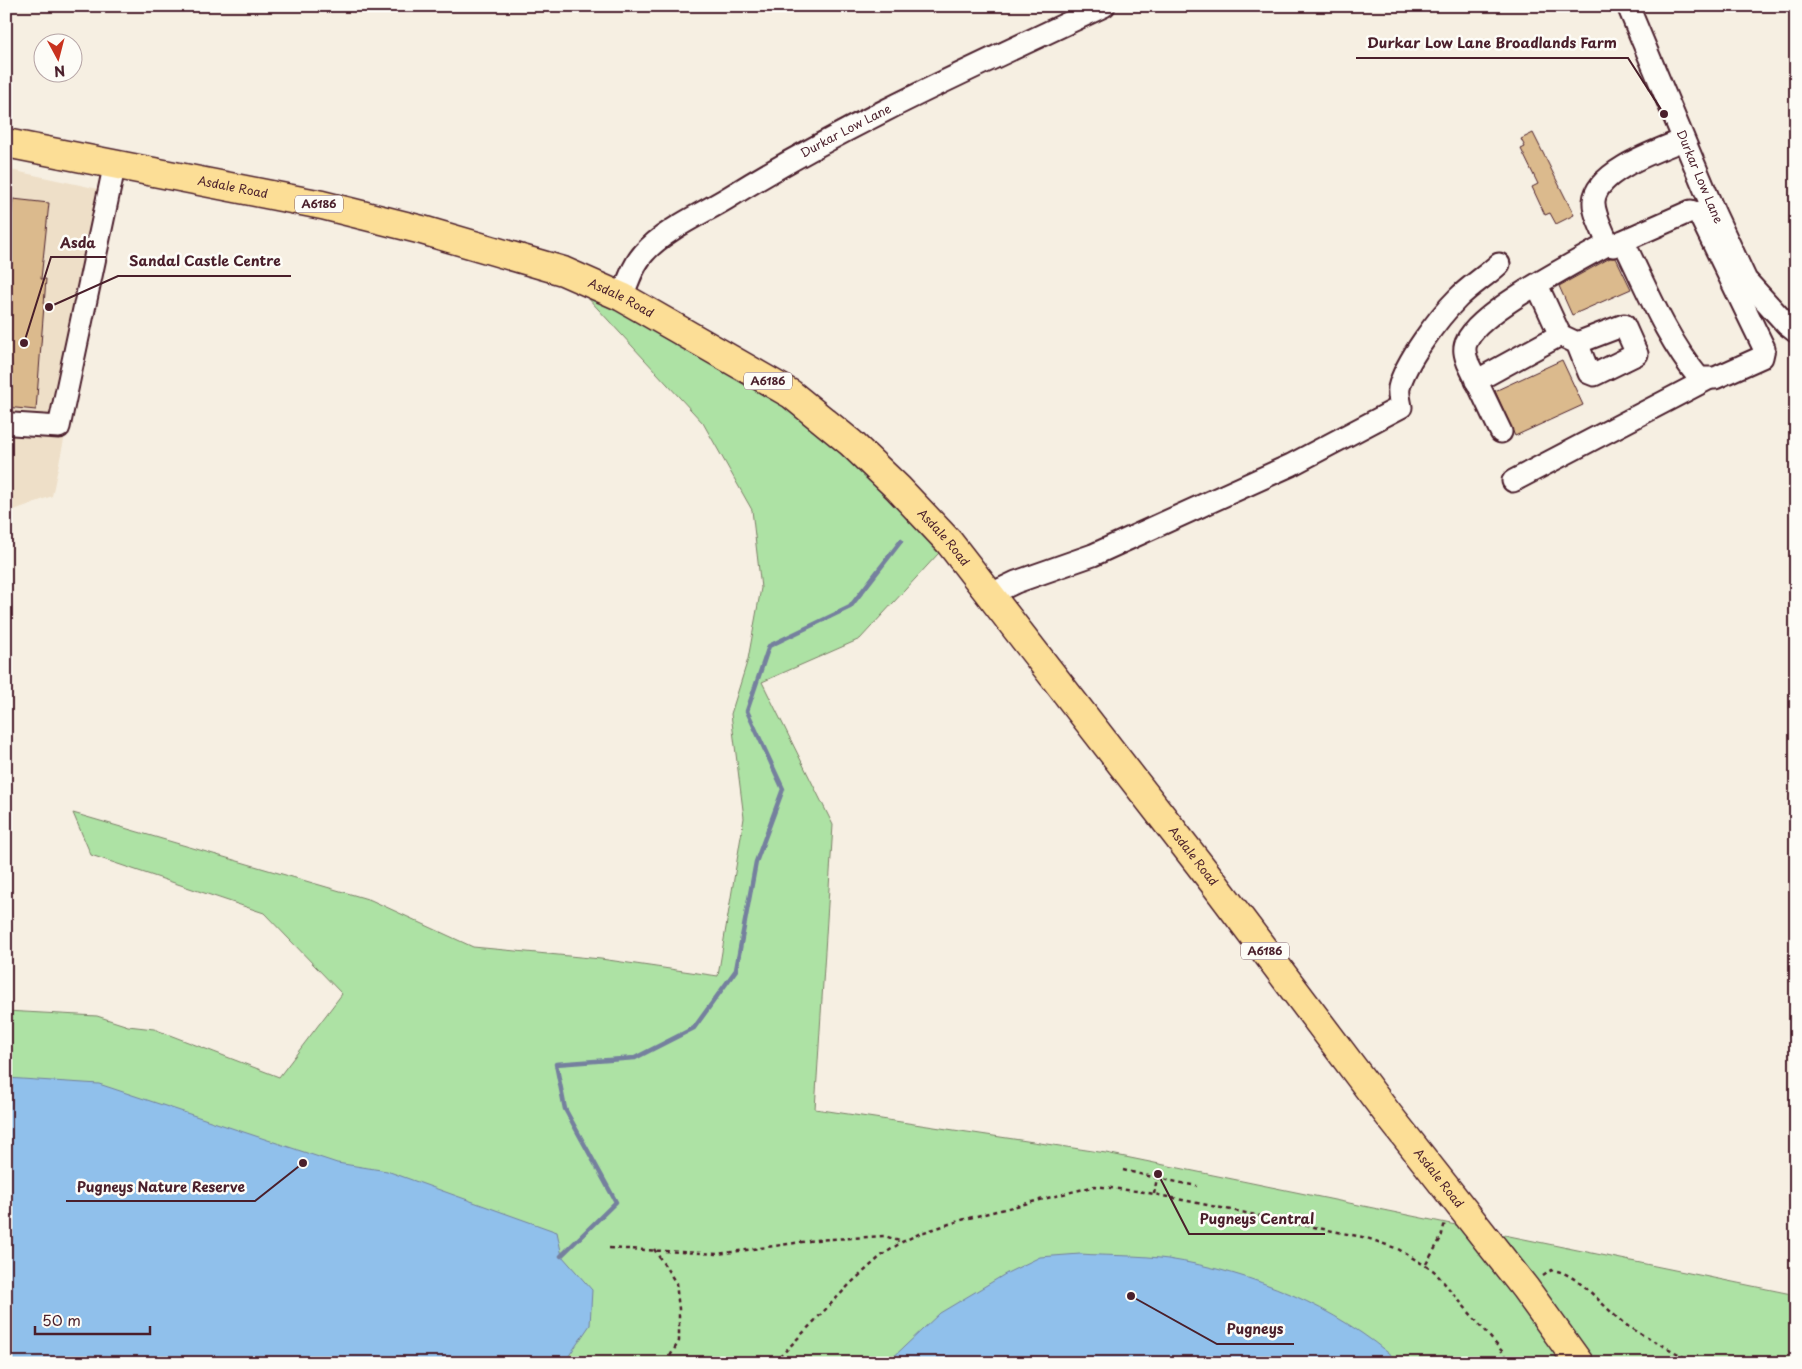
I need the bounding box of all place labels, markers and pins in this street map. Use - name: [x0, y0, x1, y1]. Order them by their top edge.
- callout: Durkar Low Lane Broadlands Farm: [1356, 29, 1628, 58]
- callout: Asda: [51, 228, 106, 257]
- callout: Sandal Castle Centre: [118, 247, 291, 276]
- callout: Pugneys Nature Reserve: [66, 1172, 255, 1201]
- callout: Pugneys Central: [1189, 1205, 1325, 1234]
- callout: Pugneys: [1217, 1315, 1294, 1344]

